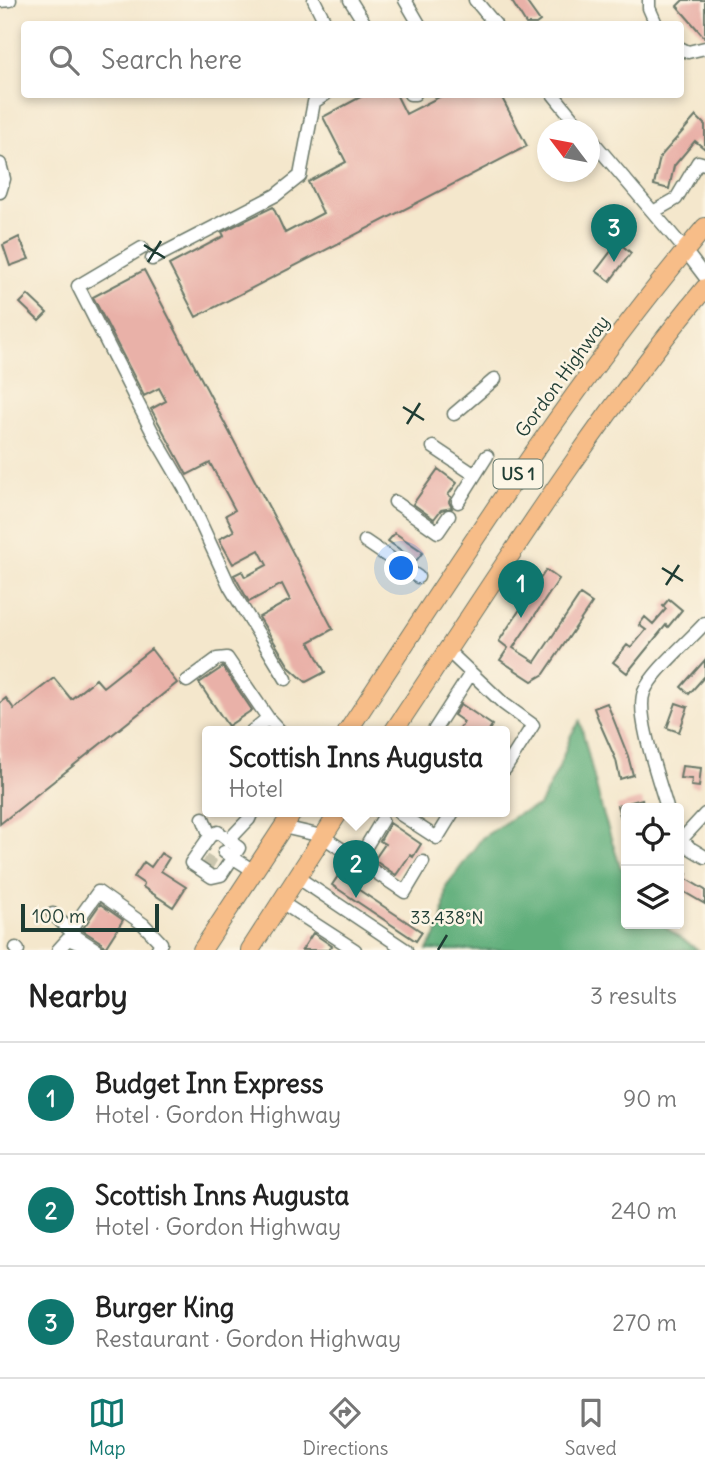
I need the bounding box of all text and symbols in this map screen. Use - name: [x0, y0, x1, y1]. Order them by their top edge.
- search box: [21, 21, 684, 98]
- icon: search: [45, 41, 83, 79]
- text: Search here: [101, 43, 242, 76]
- north arrow: [537, 119, 600, 182]
- pin: 3: [591, 204, 637, 262]
- street label: Gordon Highway: [510, 310, 614, 442]
- road number: US 1: [494, 460, 542, 488]
- your location: [384, 551, 418, 585]
- pin: 1: [498, 560, 544, 618]
- popup: [202, 726, 510, 817]
- text: Scottish Inns Augusta: [229, 741, 483, 774]
- text: Hotel: [229, 774, 283, 803]
- map controls: [621, 803, 684, 929]
- button: locate: [621, 803, 684, 866]
- pin: 2: [333, 840, 379, 898]
- button: layers: [621, 866, 684, 929]
- scale bar: [21, 901, 159, 933]
- text: 100 m: [32, 904, 86, 928]
- text: 33.438°N: [410, 906, 484, 929]
- text: Nearby: [28, 977, 128, 1015]
- text: 3 results: [590, 981, 677, 1010]
- text: Budget Inn Express: [95, 1067, 324, 1100]
- text: 1: [46, 1084, 56, 1113]
- text: 90 m: [623, 1084, 677, 1113]
- text: Hotel · Gordon Highway: [95, 1100, 341, 1129]
- text: Scottish Inns Augusta: [95, 1179, 349, 1212]
- text: 2: [45, 1196, 57, 1225]
- text: 240 m: [611, 1196, 677, 1225]
- text: Hotel · Gordon Highway: [95, 1212, 341, 1241]
- text: Burger King: [95, 1291, 234, 1324]
- text: 3: [44, 1308, 58, 1337]
- text: 270 m: [612, 1308, 677, 1337]
- text: Restaurant · Gordon Highway: [95, 1324, 401, 1353]
- tab: Map: [88, 1394, 126, 1460]
- tab: Directions: [303, 1394, 388, 1460]
- tab: Saved: [565, 1394, 617, 1460]

